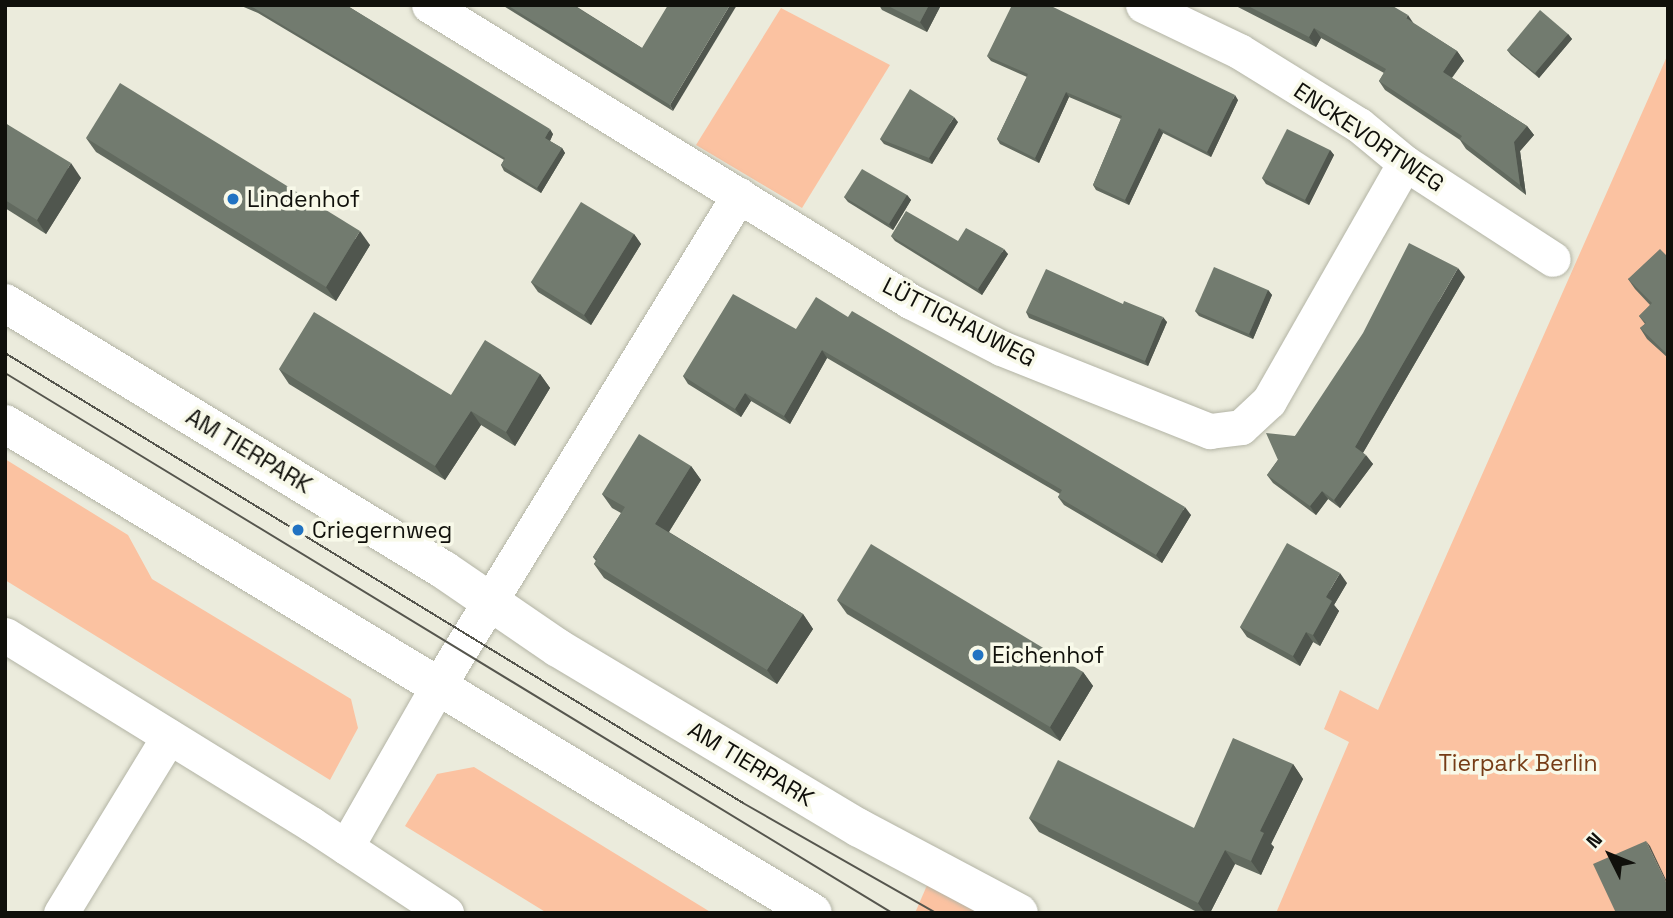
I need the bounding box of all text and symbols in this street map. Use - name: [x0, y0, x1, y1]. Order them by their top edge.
- street label: ENCKEVORTWEG: [1289, 77, 1449, 197]
- place label: Lindenhof: [247, 185, 360, 213]
- marker: Lindenhof: [225, 191, 241, 207]
- street label: LÜTTICHAUWEG: [878, 272, 1040, 372]
- street label: AM TIERPARK: [181, 402, 317, 500]
- place label: Criegernweg: [312, 516, 452, 544]
- marker: Criegernweg: [290, 522, 306, 538]
- place label: Eichenhof: [992, 641, 1104, 669]
- marker: Eichenhof: [970, 647, 986, 663]
- street label: AM TIERPARK: [683, 715, 819, 813]
- park label: Tierpark Berlin: [1438, 749, 1598, 777]
- north arrow: [1575, 820, 1645, 890]
- text: N: [1581, 827, 1608, 854]

